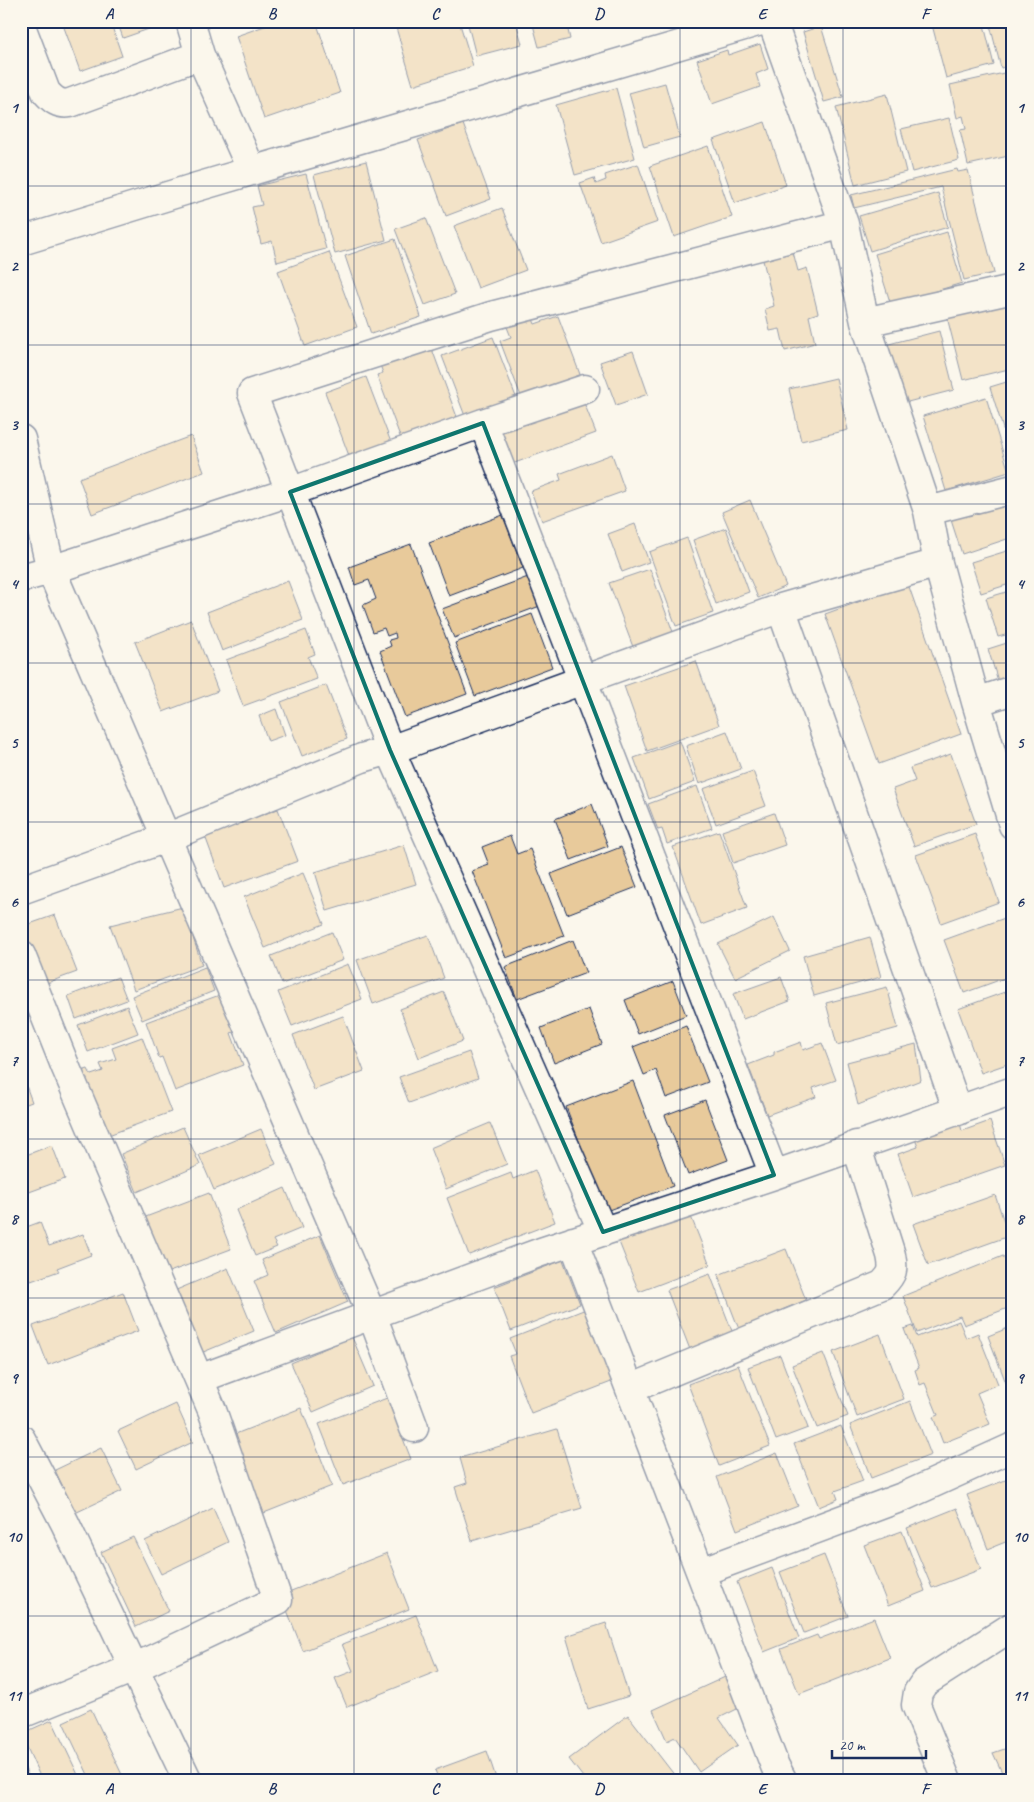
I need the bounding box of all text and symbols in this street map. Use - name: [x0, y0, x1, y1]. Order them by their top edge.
- text: A: [105, 4, 115, 24]
- text: B: [268, 4, 278, 24]
- text: C: [431, 4, 441, 24]
- text: D: [594, 4, 605, 24]
- text: E: [758, 4, 769, 24]
- text: F: [921, 4, 932, 24]
- text: 1: [10, 98, 19, 118]
- text: 1: [1016, 98, 1025, 118]
- text: 2: [10, 256, 19, 276]
- text: 2: [1016, 256, 1025, 276]
- text: 3: [10, 415, 19, 435]
- text: 3: [1016, 415, 1025, 435]
- text: 4: [10, 574, 19, 594]
- text: 4: [1016, 574, 1025, 594]
- text: 5: [11, 733, 20, 753]
- text: 5: [1017, 733, 1026, 753]
- text: 6: [10, 892, 19, 912]
- text: 6: [1016, 892, 1025, 912]
- text: 7: [10, 1051, 19, 1071]
- text: 7: [1016, 1051, 1025, 1071]
- text: 8: [10, 1209, 19, 1229]
- text: 8: [1016, 1209, 1025, 1229]
- text: 9: [10, 1368, 19, 1388]
- text: 9: [1016, 1368, 1025, 1388]
- text: 10: [7, 1527, 23, 1547]
- text: 10: [1013, 1527, 1029, 1547]
- text: 11: [7, 1686, 23, 1706]
- text: 11: [1013, 1686, 1029, 1706]
- scale bar: [832, 1727, 925, 1759]
- text: 20 m: [839, 1736, 866, 1755]
- text: A: [105, 1779, 115, 1799]
- text: B: [268, 1779, 278, 1799]
- text: C: [431, 1779, 441, 1799]
- text: D: [594, 1779, 605, 1799]
- text: E: [758, 1779, 769, 1799]
- text: F: [921, 1779, 932, 1799]

